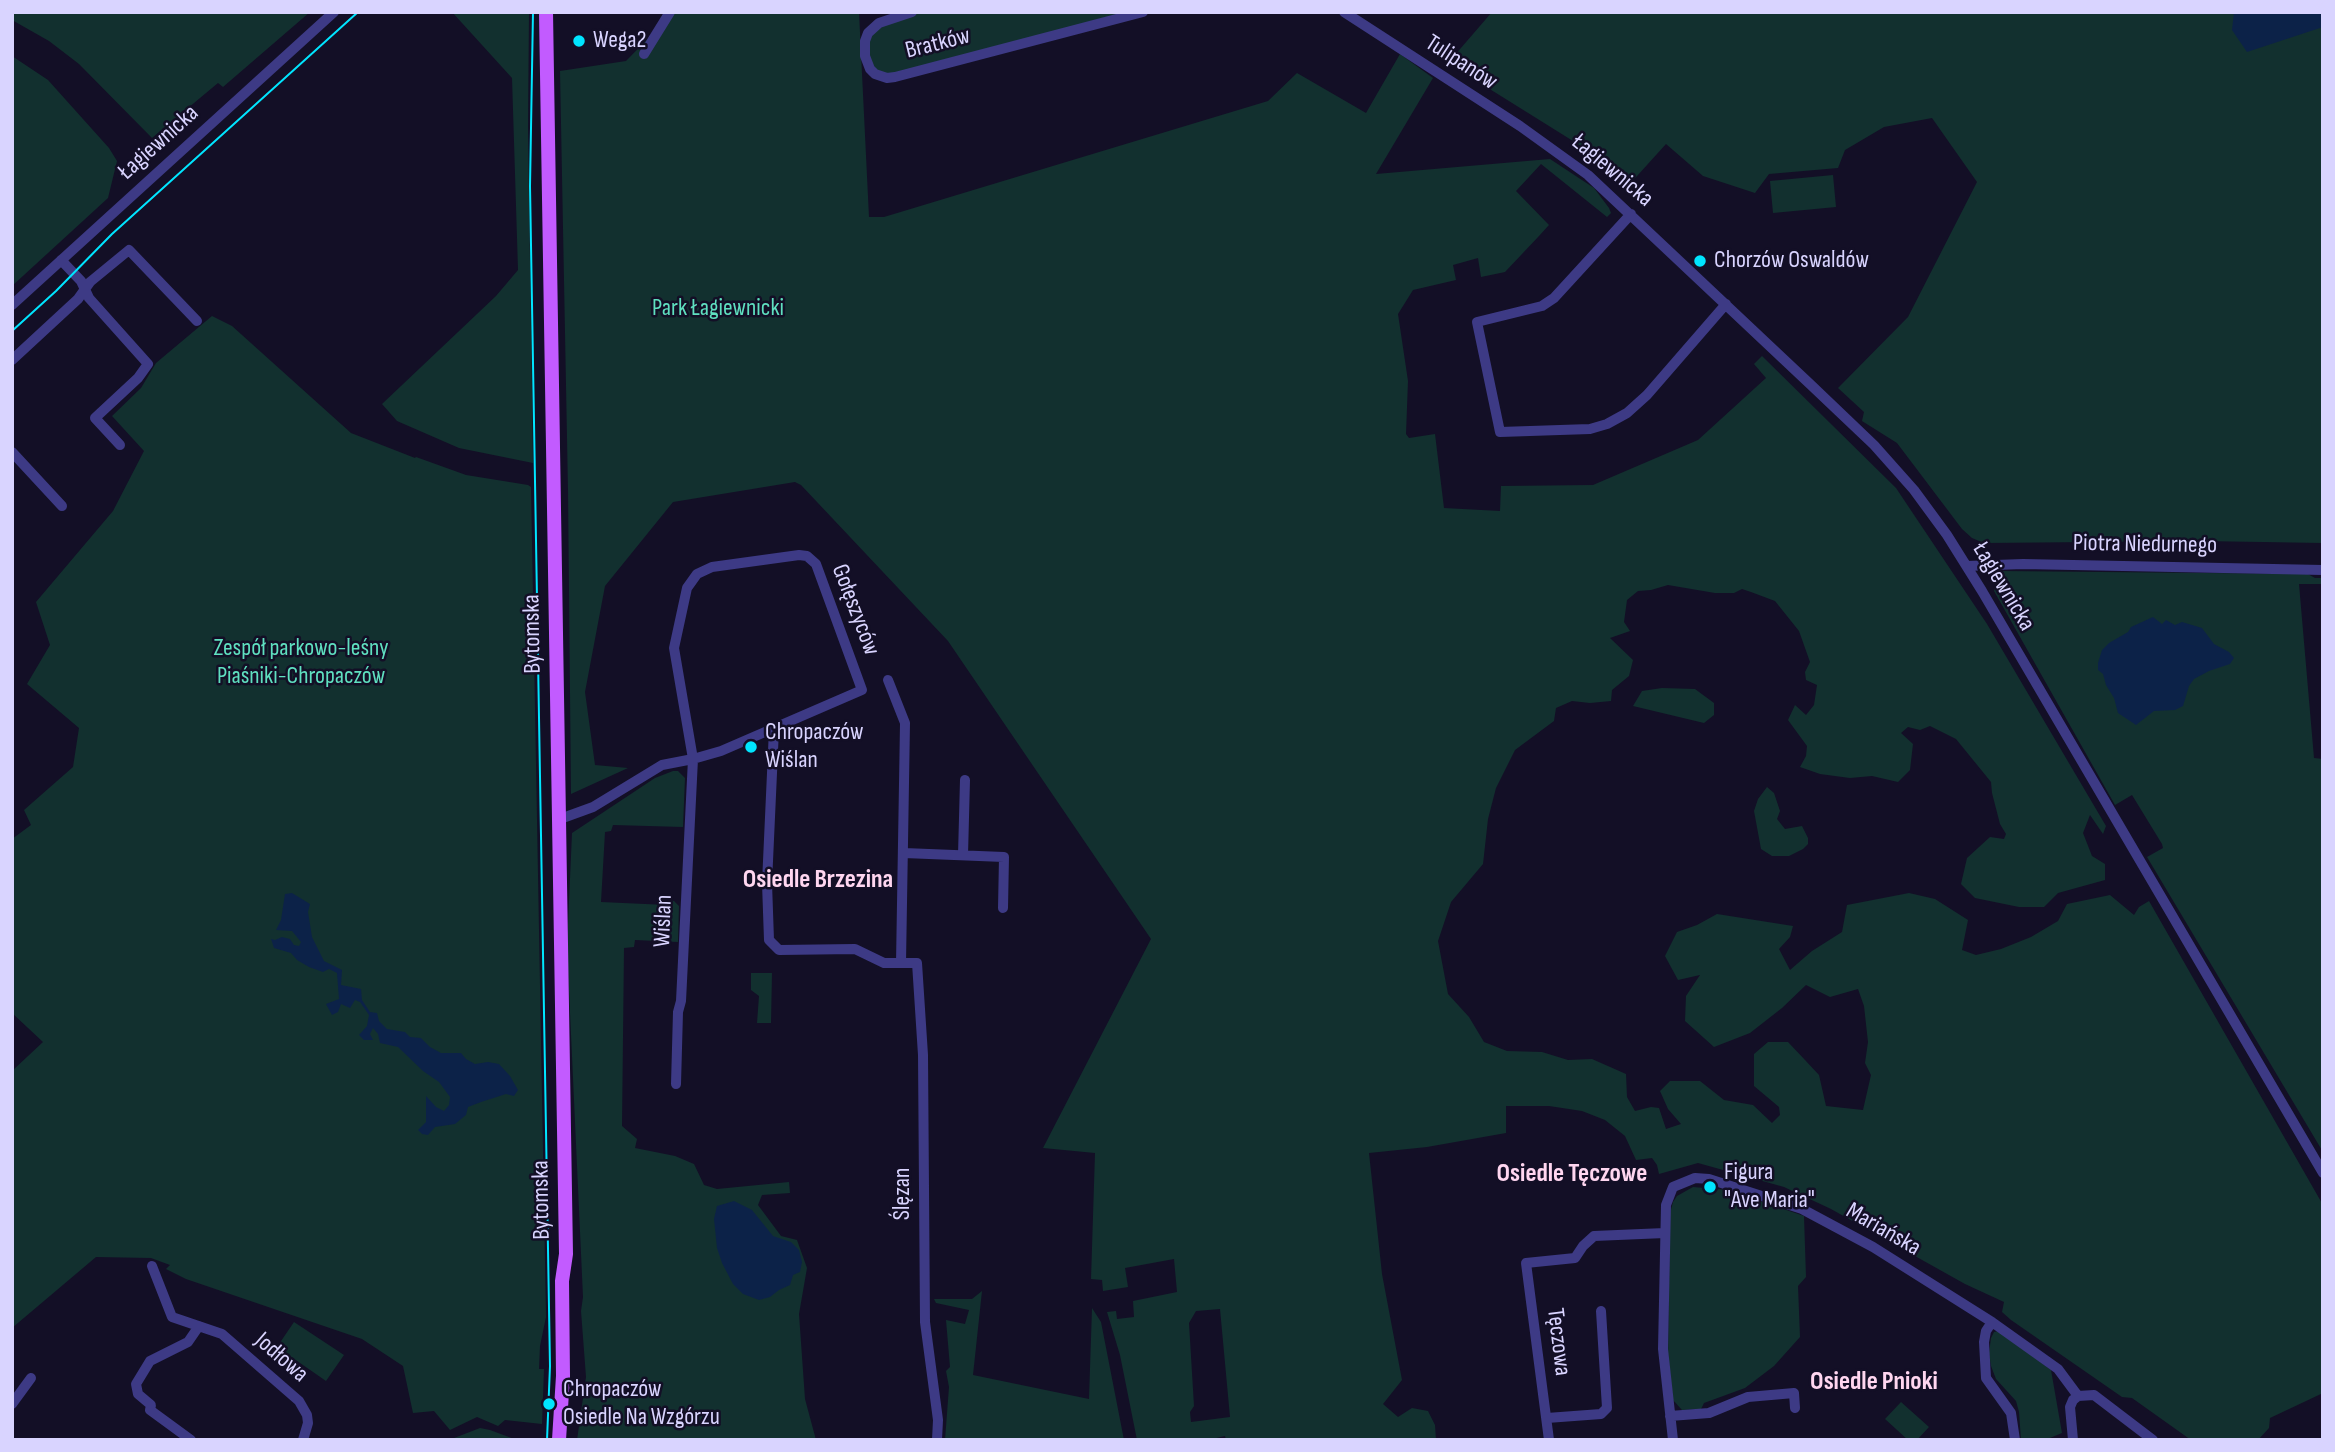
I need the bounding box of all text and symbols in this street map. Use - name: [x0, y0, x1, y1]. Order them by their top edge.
- street label: Bratków: [903, 22, 973, 66]
- place label: Wega2: [593, 27, 646, 55]
- street label: Tulipanów: [1420, 29, 1502, 97]
- marker: Wega2: [571, 33, 587, 49]
- street label: Łagiewnicka: [113, 100, 205, 186]
- street label: Łagiewnicka: [1565, 128, 1659, 214]
- place label: Chorzów Oswaldów: [1714, 247, 1869, 275]
- marker: Chorzów Oswaldów: [1692, 253, 1708, 269]
- park label: Park Łagiewnicki: [652, 295, 784, 323]
- street label: Piotra Niedurnego: [2073, 529, 2217, 561]
- street label: Łagiewnicka: [1965, 538, 2041, 636]
- street label: Gołęszyców: [825, 560, 885, 660]
- street label: Bytomska: [518, 594, 548, 674]
- park label: Zespół parkowo-leśny Piaśniki-Chropaczów: [214, 635, 388, 691]
- place label: Chropaczów Wiślan: [765, 719, 864, 775]
- marker: Chropaczów Wiślan: [743, 739, 759, 755]
- district label: Osiedle Brzezina: [743, 864, 893, 896]
- street label: Wiślan: [649, 894, 679, 948]
- district label: Osiedle Tęczowe: [1497, 1158, 1647, 1190]
- place label: Figura "Ave Maria": [1724, 1159, 1815, 1215]
- street label: Bytomska: [527, 1160, 557, 1240]
- street label: Ślęzan: [889, 1168, 917, 1220]
- marker: Figura "Ave Maria": [1702, 1179, 1718, 1195]
- street label: Mariańska: [1841, 1197, 1925, 1263]
- street label: Tęczowa: [1540, 1307, 1576, 1377]
- street label: Jodłowa: [248, 1327, 314, 1389]
- district label: Osiedle Pnioki: [1810, 1366, 1938, 1398]
- place label: Chropaczów Osiedle Na Wzgórzu: [563, 1376, 720, 1432]
- marker: Chropaczów Osiedle Na Wzgórzu: [541, 1396, 557, 1412]

